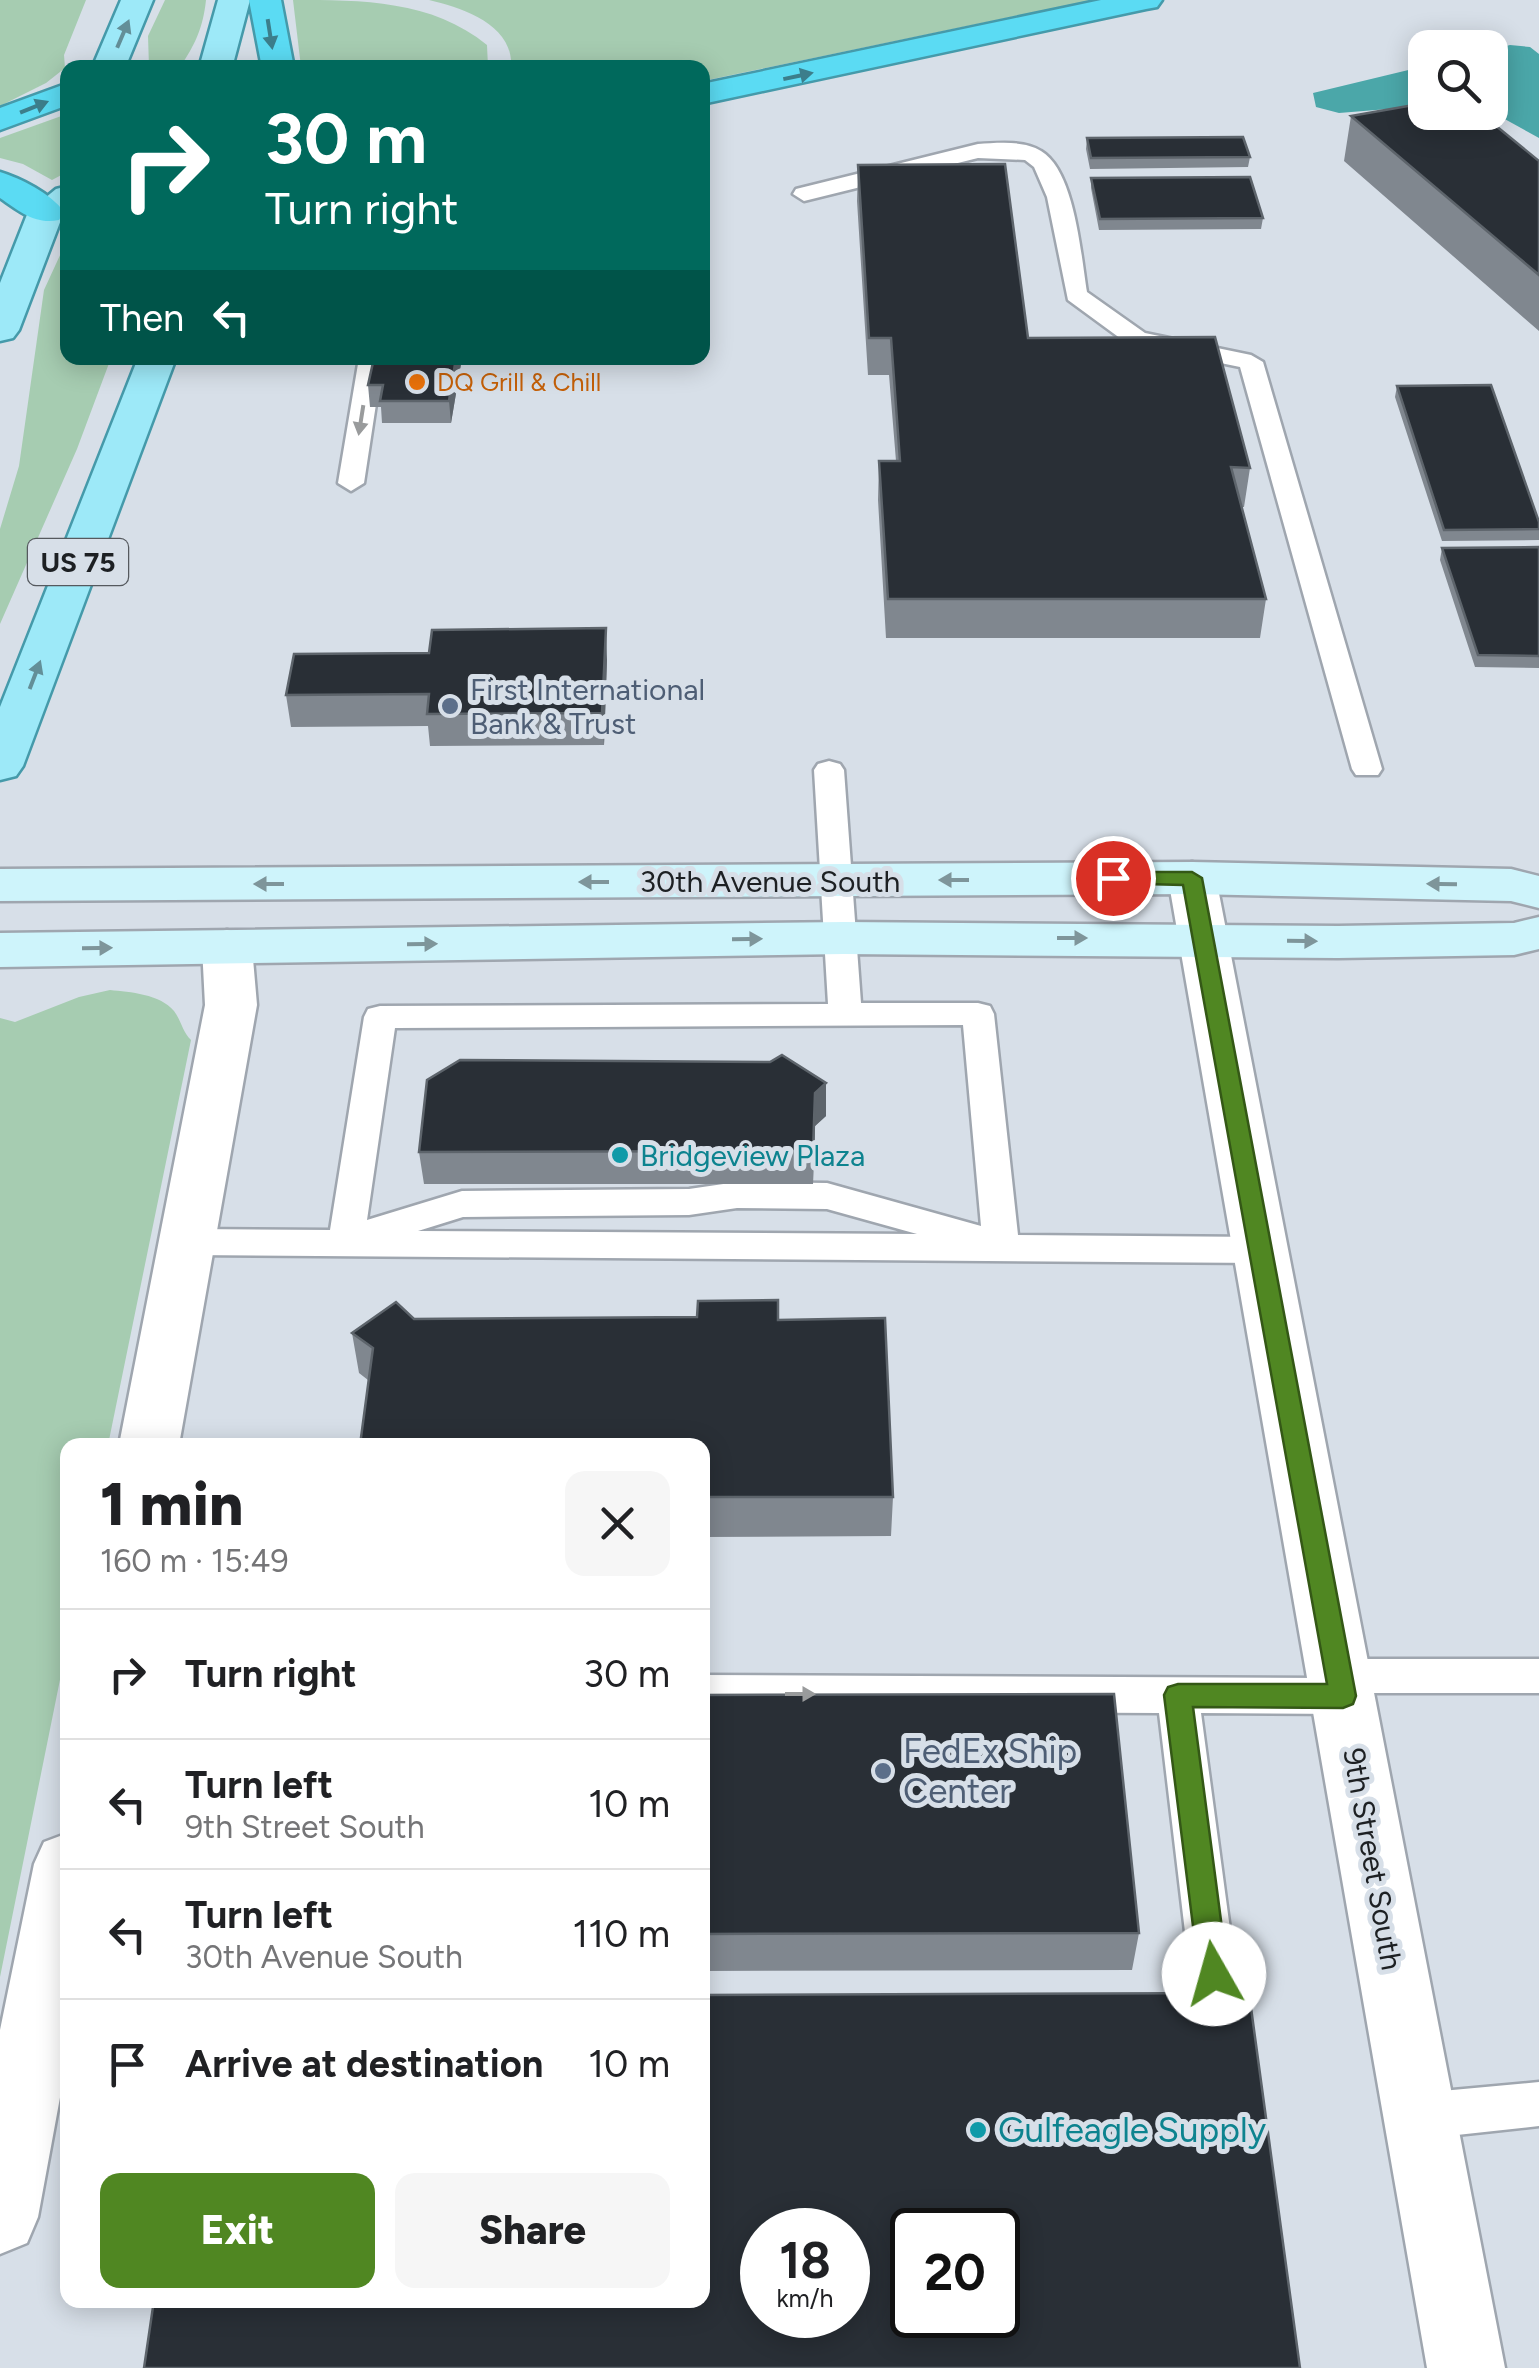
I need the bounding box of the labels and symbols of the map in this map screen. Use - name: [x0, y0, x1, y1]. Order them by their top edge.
- one-way arrow: [115, 19, 131, 49]
- one-way arrow: [263, 19, 279, 50]
- one-way arrow: [783, 67, 814, 83]
- one-way arrow: [19, 98, 49, 114]
- place label: DQ Grill & Chill: [437, 367, 601, 397]
- marker: DQ Grill & Chill: [406, 371, 428, 393]
- one-way arrow: [353, 405, 368, 436]
- road number: US 75: [28, 539, 128, 585]
- one-way arrow: [28, 659, 43, 689]
- place label: First International Bank & Trust: [470, 671, 705, 742]
- marker: First International Bank & Trust: [439, 695, 461, 717]
- pin: [1071, 836, 1156, 921]
- street label: 30th Avenue South: [640, 863, 900, 900]
- one-way arrow: [938, 872, 970, 888]
- one-way arrow: [578, 874, 610, 890]
- one-way arrow: [1426, 875, 1458, 891]
- one-way arrow: [253, 876, 285, 892]
- one-way arrow: [732, 931, 764, 947]
- one-way arrow: [1057, 931, 1089, 947]
- one-way arrow: [1287, 934, 1319, 950]
- one-way arrow: [407, 935, 439, 951]
- one-way arrow: [82, 940, 114, 956]
- place label: Bridgeview Plaza: [640, 1137, 865, 1174]
- marker: Bridgeview Plaza: [609, 1144, 631, 1166]
- one-way arrow: [784, 1686, 816, 1702]
- place label: FedEx Ship Center: [903, 1730, 1077, 1812]
- street label: 9th Street South: [1335, 1745, 1411, 1973]
- marker: FedEx Ship Center: [872, 1760, 894, 1782]
- position arrow: [1162, 1922, 1266, 2026]
- place label: Gulfeagle Supply: [998, 2109, 1267, 2151]
- marker: Gulfeagle Supply: [967, 2119, 989, 2141]
- speed limit sign: 20: [890, 2208, 1020, 2338]

